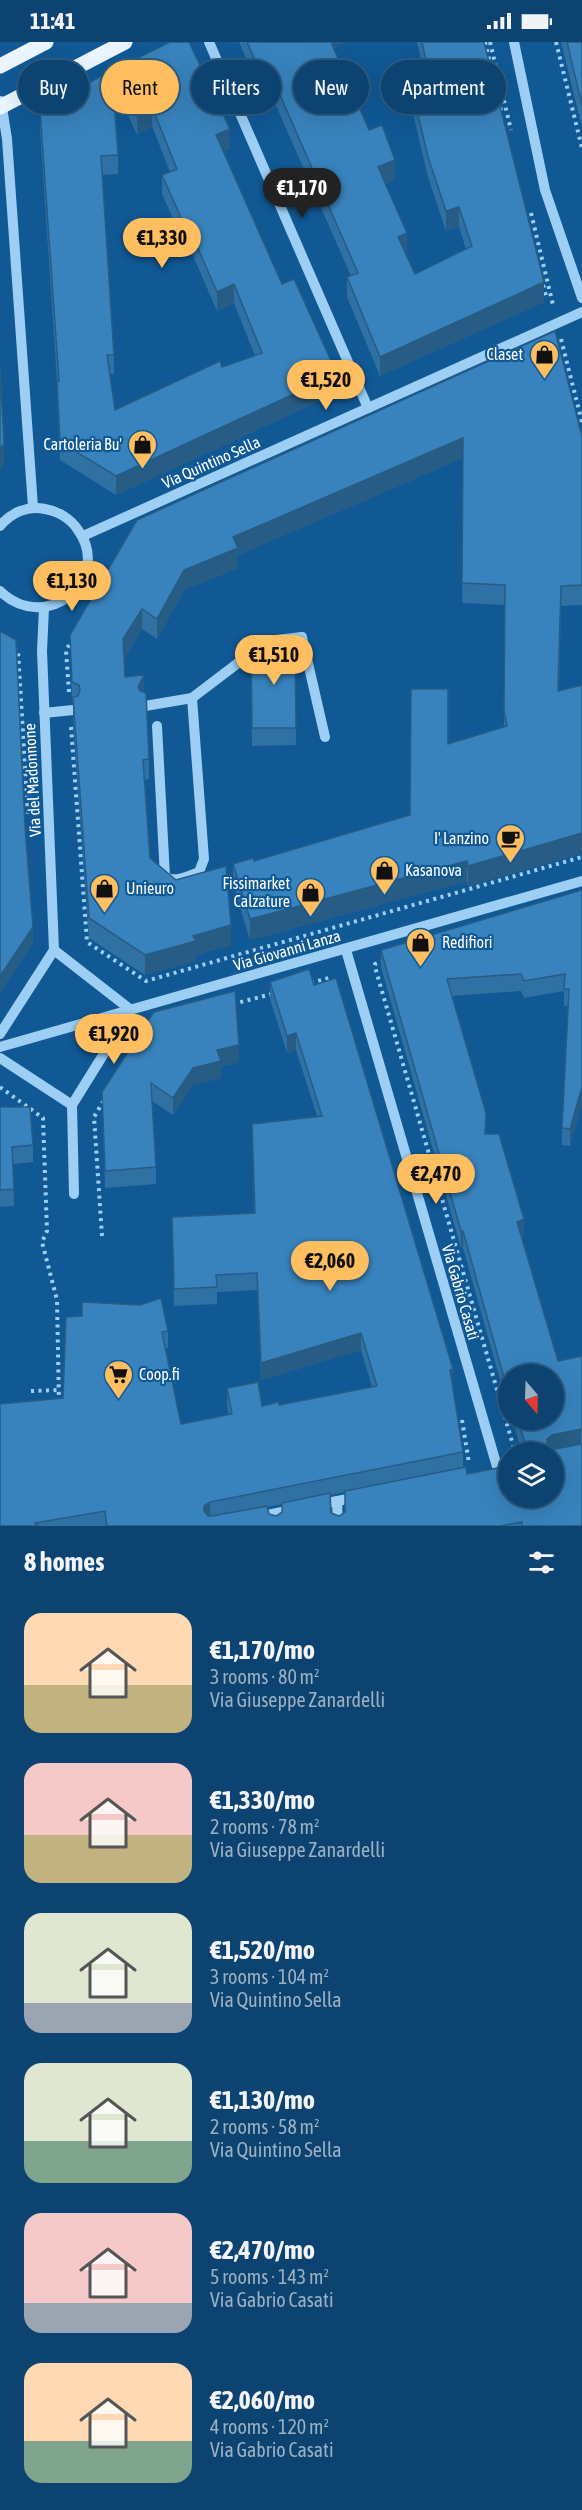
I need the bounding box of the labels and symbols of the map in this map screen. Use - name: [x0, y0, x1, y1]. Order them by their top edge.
- pin: €1,170: [253, 168, 351, 219]
- pin: €1,330: [113, 218, 211, 269]
- shop icon: Claset: [528, 338, 560, 380]
- place label: Claset: [487, 345, 523, 363]
- pin: €1,520: [277, 360, 375, 411]
- shop icon: Cartoleria Bu': [127, 428, 159, 470]
- street label: Via Quintino Sella: [159, 432, 263, 492]
- place label: Cartoleria Bu': [44, 435, 122, 453]
- pin: €1,130: [23, 561, 121, 612]
- pin: €1,510: [225, 635, 323, 686]
- street label: Via del Madonnone: [20, 723, 44, 837]
- cafe icon: I' Lanzino: [494, 822, 526, 864]
- place label: I' Lanzino: [434, 829, 489, 847]
- shop icon: Kasanova: [368, 854, 400, 896]
- place label: Kasanova: [405, 861, 462, 879]
- shop icon: Unieuro: [89, 872, 121, 914]
- place label: Fissimarket Calzature: [223, 874, 290, 910]
- shop icon: Fissimarket Calzature: [295, 876, 327, 918]
- place label: Unieuro: [126, 879, 174, 897]
- street label: Via Giovanni Lanza: [231, 926, 343, 974]
- shop icon: Redifiori: [405, 926, 437, 968]
- place label: Redifiori: [442, 933, 492, 951]
- pin: €1,920: [65, 1014, 163, 1065]
- pin: €2,470: [387, 1154, 485, 1205]
- pin: €2,060: [281, 1241, 379, 1292]
- street label: Via Gabrio Casati: [439, 1242, 483, 1342]
- supermarket icon: Coop.fi: [102, 1358, 134, 1400]
- north arrow: [498, 1364, 564, 1430]
- place label: Coop.fi: [139, 1365, 180, 1384]

